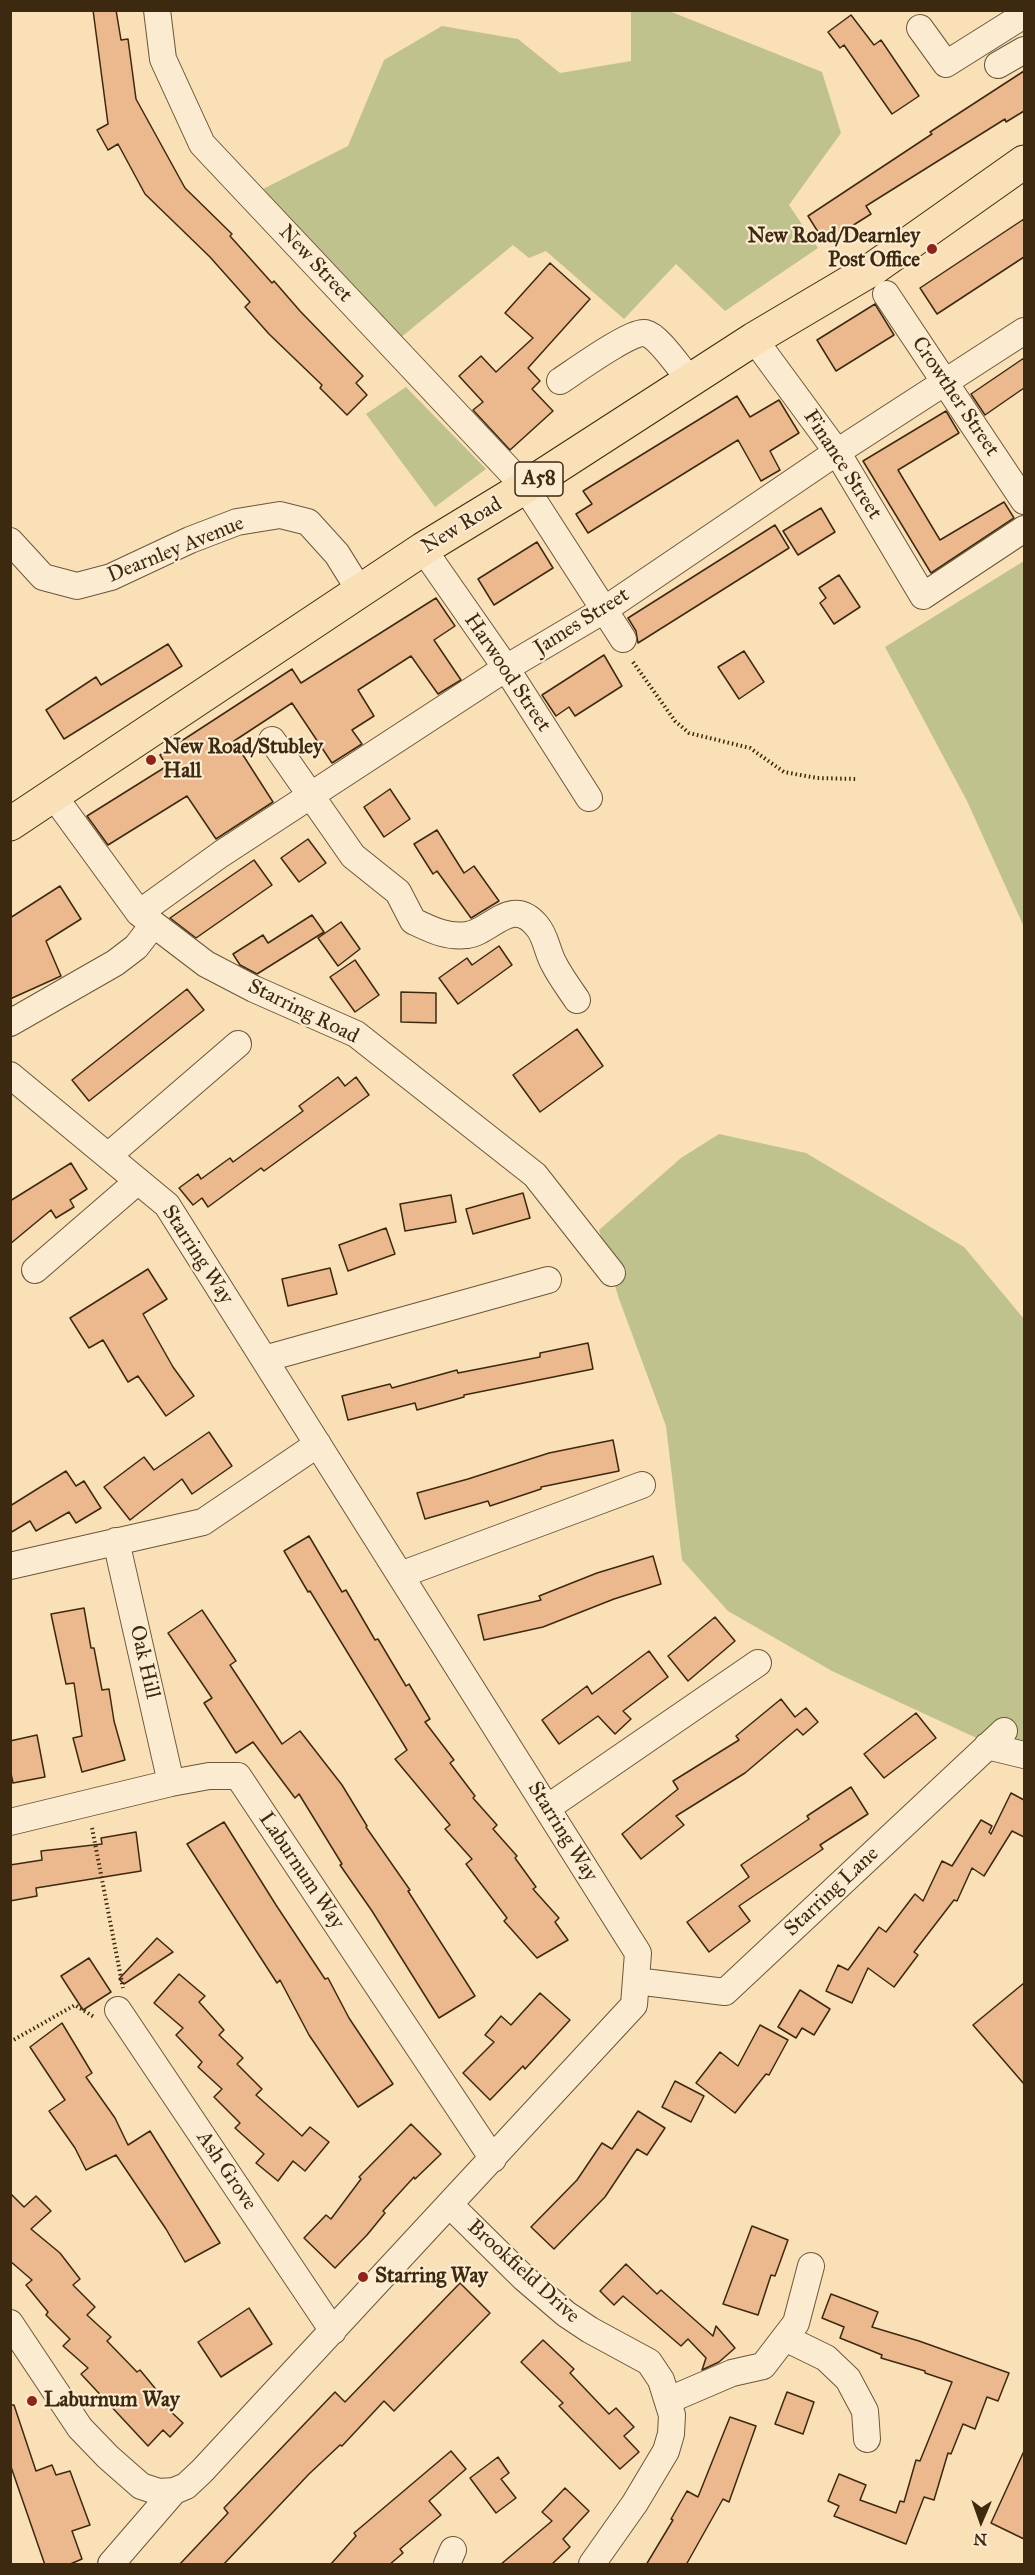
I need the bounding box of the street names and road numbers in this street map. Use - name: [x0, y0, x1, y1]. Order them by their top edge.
- street label: New Street: [273, 220, 357, 308]
- street label: Crowther Street: [906, 332, 1004, 462]
- street label: Finance Street: [797, 406, 887, 524]
- road number: A58: [515, 462, 563, 496]
- street label: New Road: [417, 492, 507, 560]
- street label: Dearnley Avenue: [104, 511, 248, 589]
- street label: James Street: [530, 583, 634, 661]
- street label: Harwood Street: [458, 609, 556, 737]
- street label: Starring Road: [243, 974, 363, 1050]
- street label: Starring Way: [156, 1201, 238, 1309]
- street label: Oak Hill: [123, 1623, 165, 1701]
- street label: Starring Way: [521, 1777, 603, 1887]
- street label: Laburnum Way: [253, 1808, 349, 1934]
- street label: Starring Lane: [779, 1842, 885, 1942]
- street label: Ash Grove: [190, 2127, 262, 2215]
- street label: Brookfield Drive: [461, 2215, 585, 2329]

